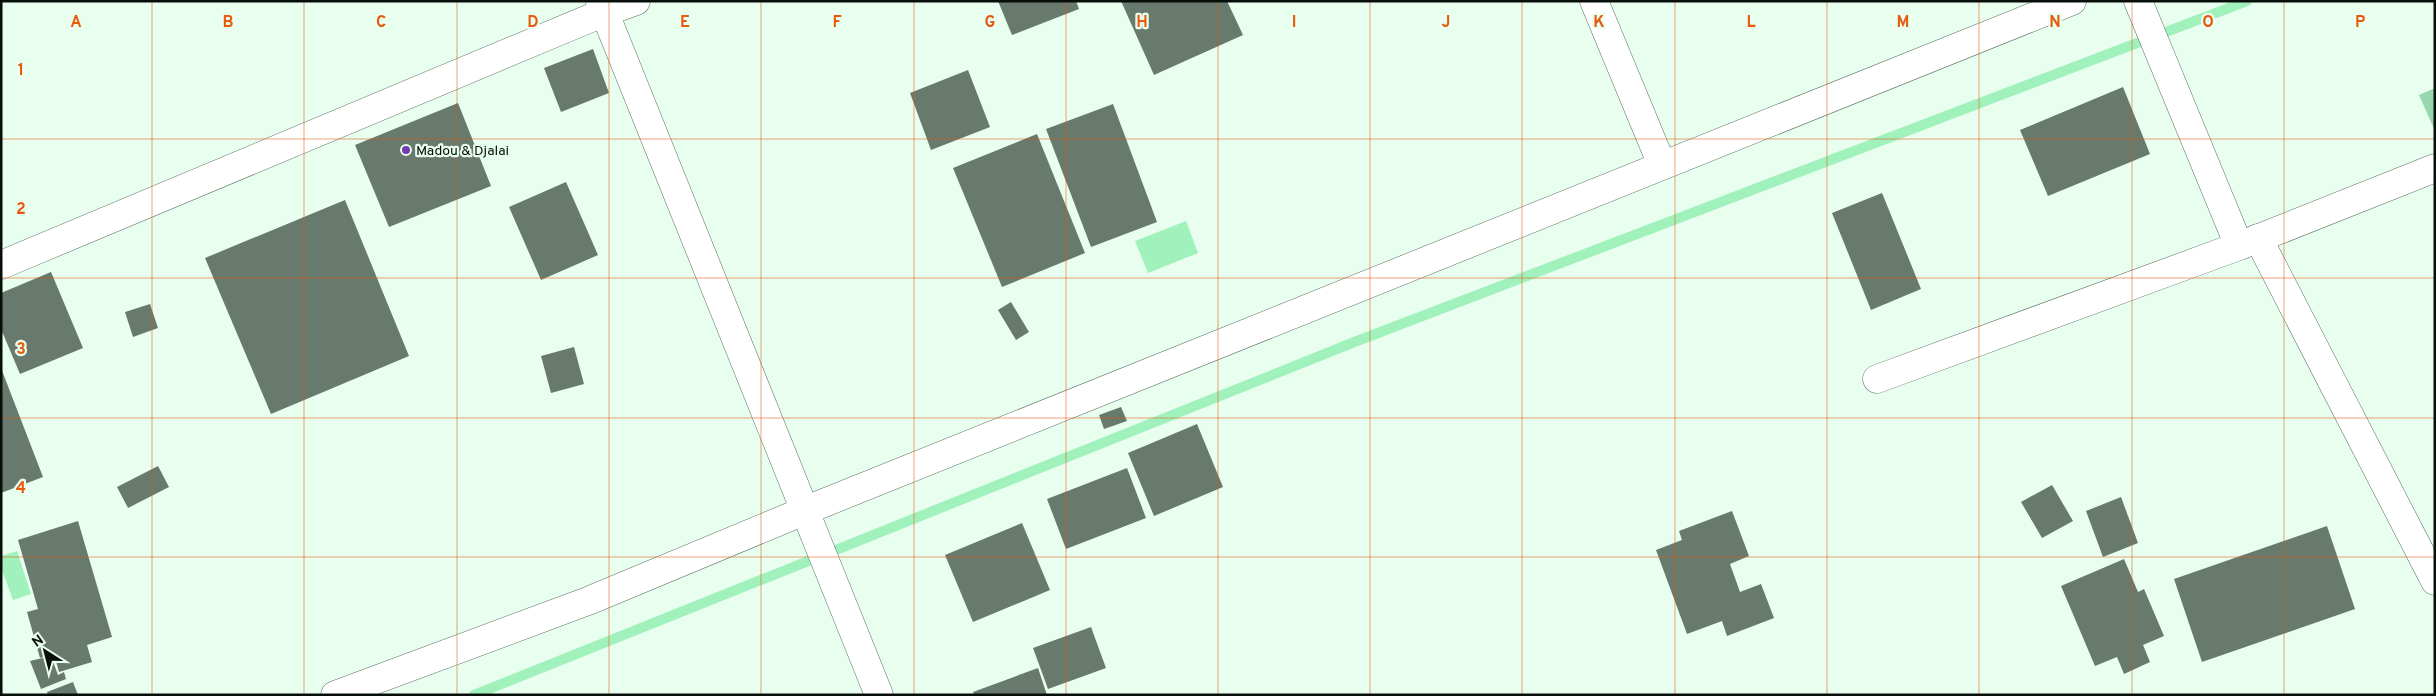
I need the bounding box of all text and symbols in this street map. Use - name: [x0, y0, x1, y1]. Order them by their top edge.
- text: A: [70, 13, 82, 33]
- text: B: [222, 13, 234, 33]
- text: C: [376, 13, 386, 33]
- text: D: [527, 13, 539, 33]
- text: E: [680, 13, 690, 33]
- text: F: [832, 13, 842, 33]
- text: G: [985, 13, 995, 33]
- text: H: [1136, 13, 1148, 33]
- text: I: [1292, 13, 1296, 33]
- text: J: [1442, 13, 1450, 33]
- text: K: [1593, 13, 1605, 33]
- text: L: [1746, 13, 1756, 33]
- text: M: [1897, 13, 1909, 33]
- text: N: [2049, 13, 2061, 33]
- text: O: [2202, 13, 2214, 33]
- text: P: [2355, 13, 2365, 33]
- text: 1: [18, 61, 24, 81]
- place label: Madou & Djalai: [416, 143, 509, 160]
- marker: Madou & Djalai: [400, 144, 412, 156]
- text: 2: [16, 200, 26, 220]
- text: 3: [16, 340, 26, 360]
- text: 4: [16, 479, 26, 499]
- north arrow: [20, 626, 70, 676]
- text: N: [29, 632, 47, 652]

